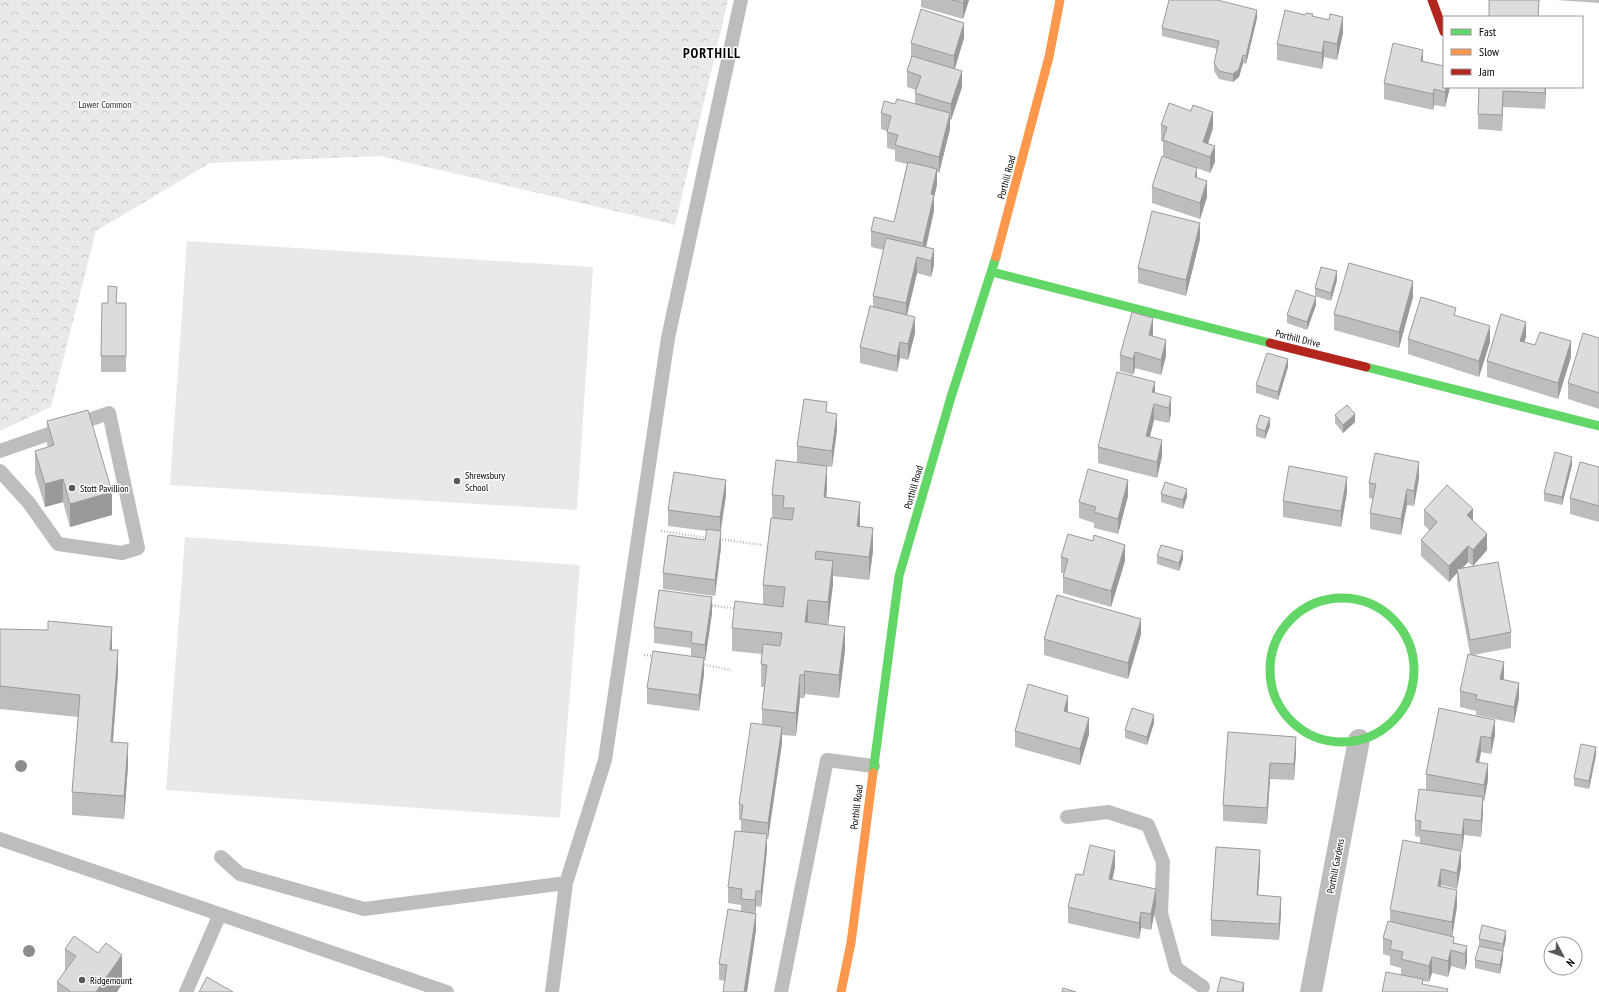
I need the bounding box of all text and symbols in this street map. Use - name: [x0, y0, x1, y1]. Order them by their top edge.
- legend: [1443, 16, 1583, 88]
- text: Fast: [1479, 24, 1497, 39]
- district label: PORTHILL: [683, 44, 741, 62]
- text: Slow: [1479, 44, 1500, 59]
- text: Jam: [1478, 64, 1495, 79]
- park label: Lower Common: [78, 98, 132, 111]
- street label: Porthill Road: [994, 154, 1019, 200]
- street label: Porthill Drive: [1274, 327, 1322, 350]
- street label: Porthill Road: [901, 464, 926, 510]
- place label: Shrewsbury School: [465, 469, 505, 494]
- marker: Shrewsbury School: [452, 476, 462, 486]
- place label: Stott Pavillion: [80, 482, 129, 495]
- marker: Stott Pavillion: [67, 483, 77, 493]
- street label: Porthill Road: [847, 784, 866, 830]
- street label: Porthill Gardens: [1324, 837, 1347, 895]
- north arrow: [1543, 936, 1583, 976]
- text: N: [1563, 956, 1578, 969]
- place label: Ridgemount: [90, 974, 132, 987]
- marker: Ridgemount: [77, 975, 87, 985]

